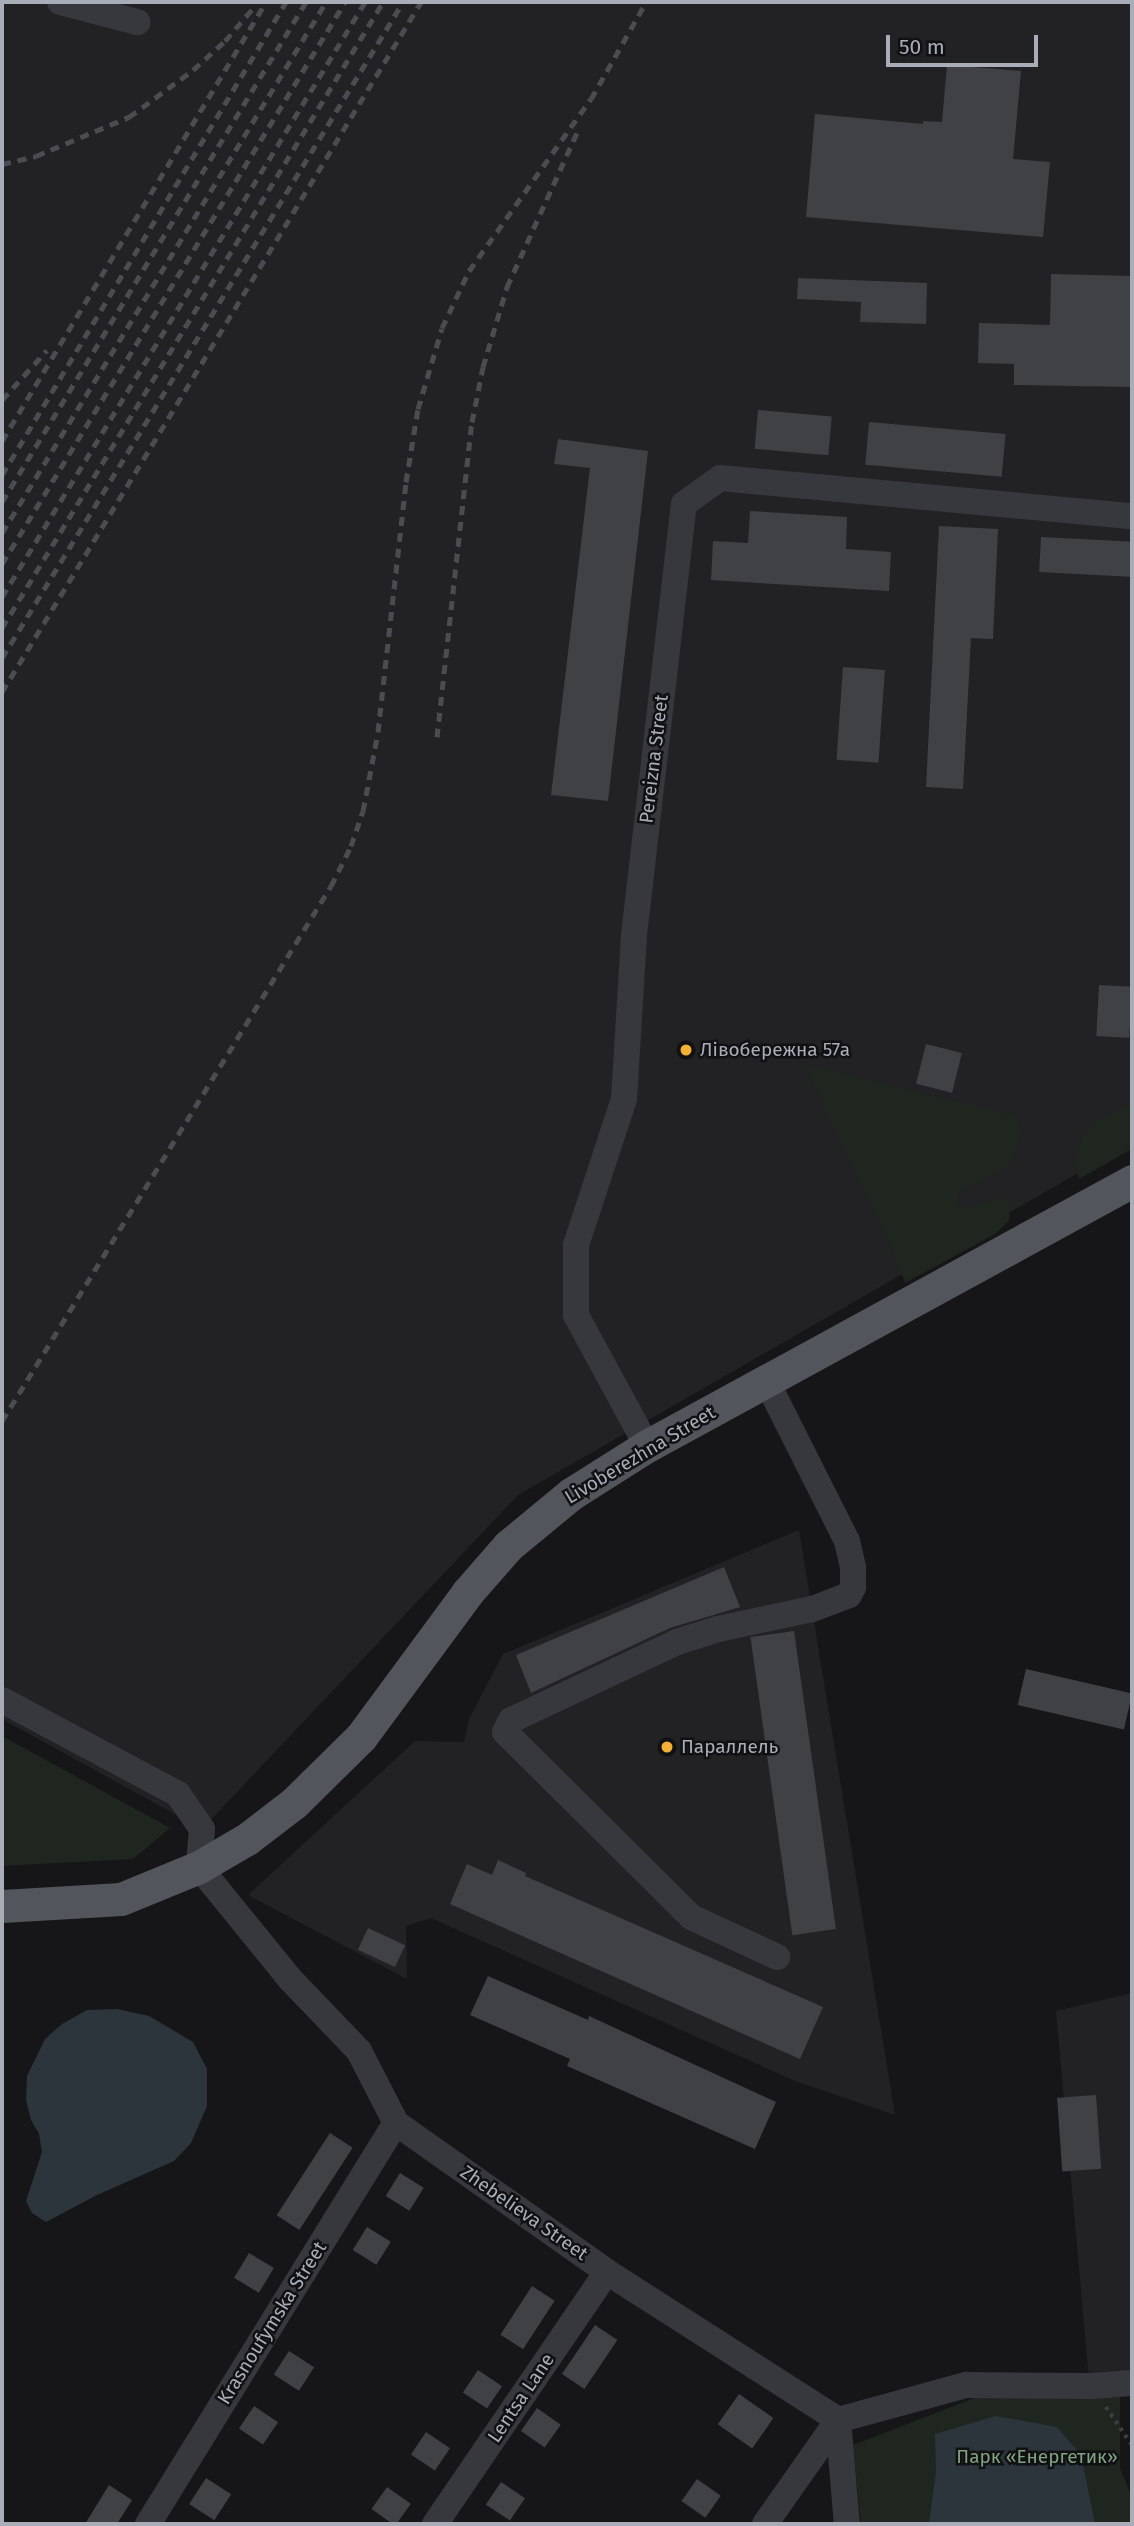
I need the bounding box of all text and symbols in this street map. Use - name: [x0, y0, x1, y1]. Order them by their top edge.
- scale bar: [889, 21, 1041, 65]
- text: 50 m: [899, 34, 945, 60]
- street label: Pereizna Street: [635, 693, 673, 825]
- place label: Лівобережна 57а: [700, 1039, 850, 1061]
- marker: Лівобережна 57а: [678, 1042, 694, 1058]
- street label: Livoberezhna Street: [561, 1401, 719, 1509]
- place label: Параллель: [681, 1736, 778, 1758]
- marker: Параллель: [659, 1739, 675, 1755]
- street label: Zhebelieva Street: [456, 2161, 592, 2265]
- street label: Krasnoufymska Street: [213, 2237, 331, 2409]
- street label: Lentsa Lane: [483, 2349, 559, 2447]
- park label: Парк «Енергетик»: [956, 2446, 1118, 2468]

